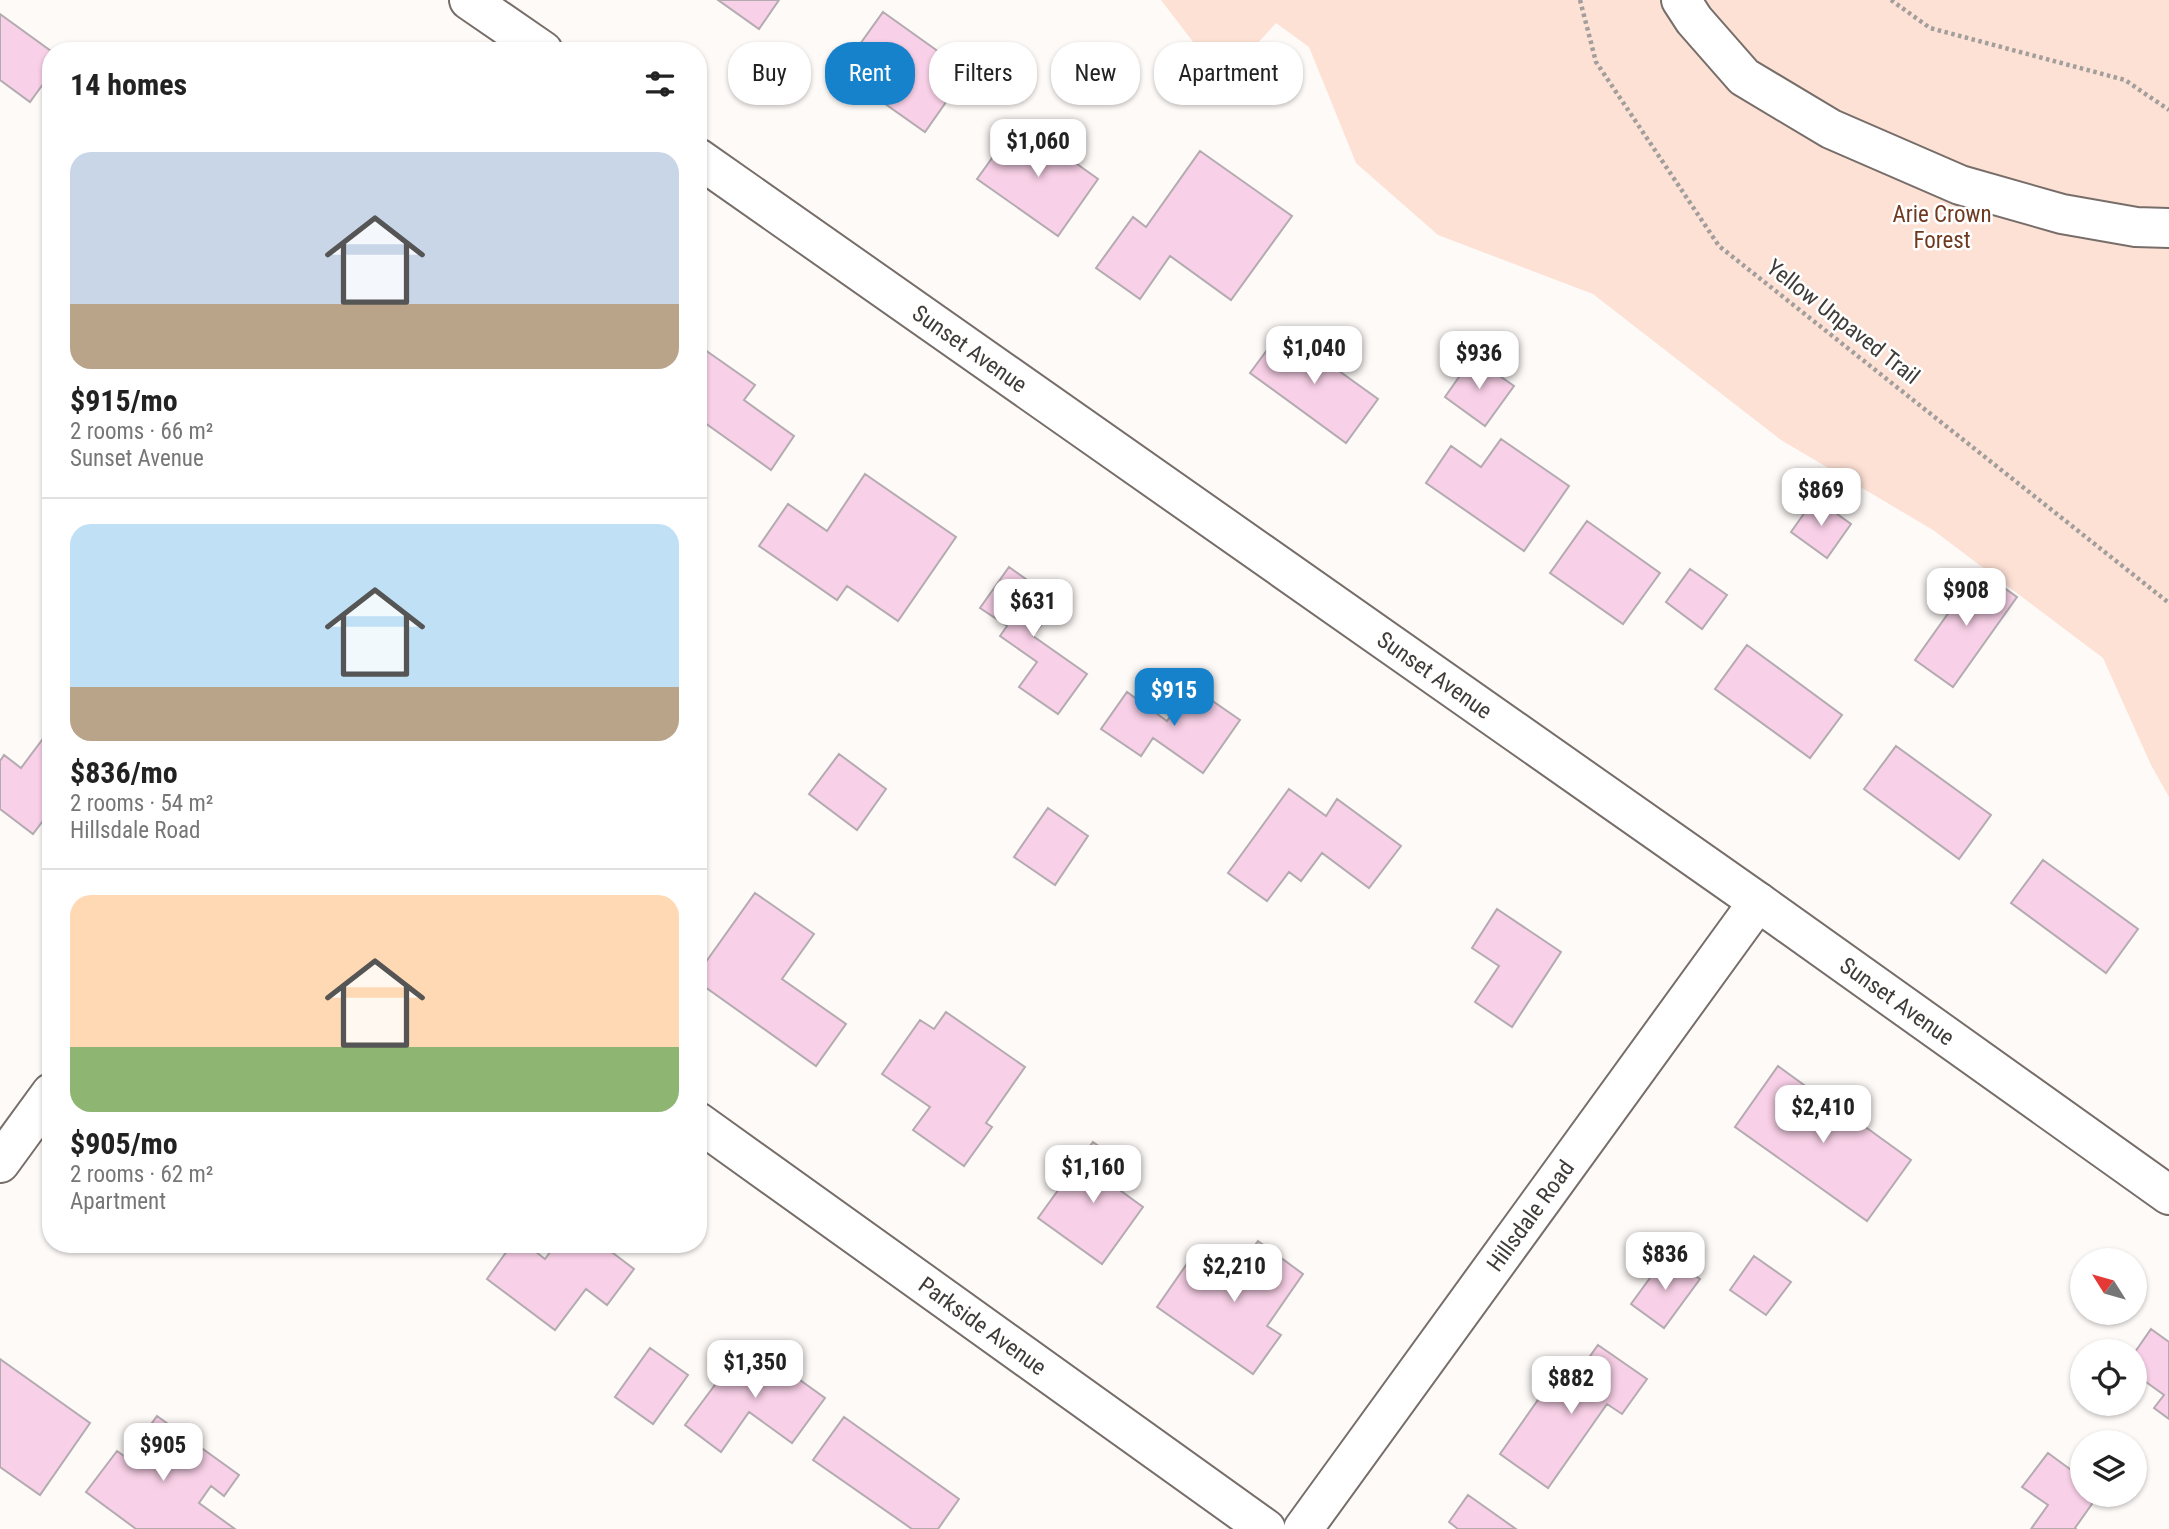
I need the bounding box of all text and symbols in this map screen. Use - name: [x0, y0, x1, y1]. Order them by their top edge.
- chip: Buy: [728, 42, 811, 105]
- chip: Rent: [825, 42, 915, 105]
- chip: Filters: [929, 42, 1037, 105]
- chip: New: [1051, 42, 1140, 105]
- chip: Apartment: [1154, 42, 1303, 105]
- icon: filters: [641, 65, 679, 103]
- text: 14 homes: [70, 67, 187, 102]
- pin: $1,060: [981, 120, 1095, 179]
- text: $1,060: [1006, 128, 1070, 155]
- icon: home: [312, 197, 438, 323]
- park label: Arie Crown Forest: [1892, 201, 1992, 254]
- street label: Yellow Unpaved Trail: [1761, 254, 1925, 390]
- street label: Sunset Avenue: [907, 299, 1032, 398]
- pin: $1,040: [1257, 326, 1371, 386]
- pin: $936: [1438, 332, 1520, 391]
- text: $1,040: [1282, 335, 1346, 362]
- text: $936: [1456, 340, 1502, 367]
- text: $915/mo: [70, 383, 178, 418]
- text: 2 rooms · 66 m²: [70, 418, 213, 445]
- text: Sunset Avenue: [70, 445, 204, 472]
- pin: $869: [1780, 468, 1862, 528]
- text: $869: [1798, 477, 1844, 504]
- pin: $908: [1925, 568, 2007, 628]
- icon: home: [312, 569, 438, 695]
- text: $908: [1943, 577, 1989, 604]
- pin: $631: [992, 580, 1074, 639]
- text: $631: [1010, 588, 1056, 615]
- street label: Sunset Avenue: [1372, 626, 1497, 725]
- pin: $915: [1133, 668, 1215, 728]
- text: $915: [1151, 677, 1197, 704]
- text: $836/mo: [70, 755, 178, 790]
- text: 2 rooms · 54 m²: [70, 790, 213, 817]
- text: Hillsdale Road: [70, 817, 201, 844]
- icon: home: [312, 940, 438, 1066]
- street label: Sunset Avenue: [1835, 951, 1960, 1051]
- pin: $2,410: [1766, 1086, 1880, 1145]
- text: $2,410: [1791, 1094, 1855, 1121]
- text: $905/mo: [70, 1126, 178, 1161]
- pin: $1,160: [1036, 1146, 1150, 1205]
- text: $1,160: [1061, 1154, 1125, 1181]
- street label: Hillsdale Road: [1481, 1155, 1580, 1277]
- text: 2 rooms · 62 m²: [70, 1161, 213, 1188]
- text: Apartment: [70, 1188, 166, 1215]
- pin: $836: [1624, 1232, 1706, 1292]
- text: $836: [1642, 1241, 1688, 1268]
- pin: $2,210: [1177, 1244, 1291, 1304]
- north arrow: [2070, 1248, 2147, 1325]
- map controls: [2070, 1248, 2147, 1507]
- text: $2,210: [1202, 1253, 1266, 1280]
- street label: Parkside Avenue: [913, 1271, 1052, 1381]
- button: locate: [2070, 1339, 2147, 1416]
- pin: $1,350: [698, 1340, 812, 1400]
- text: $1,350: [723, 1349, 787, 1376]
- pin: $882: [1530, 1356, 1612, 1416]
- text: $882: [1548, 1365, 1594, 1392]
- pin: $905: [122, 1424, 204, 1483]
- button: layers: [2070, 1430, 2147, 1507]
- text: $905: [140, 1432, 186, 1459]

